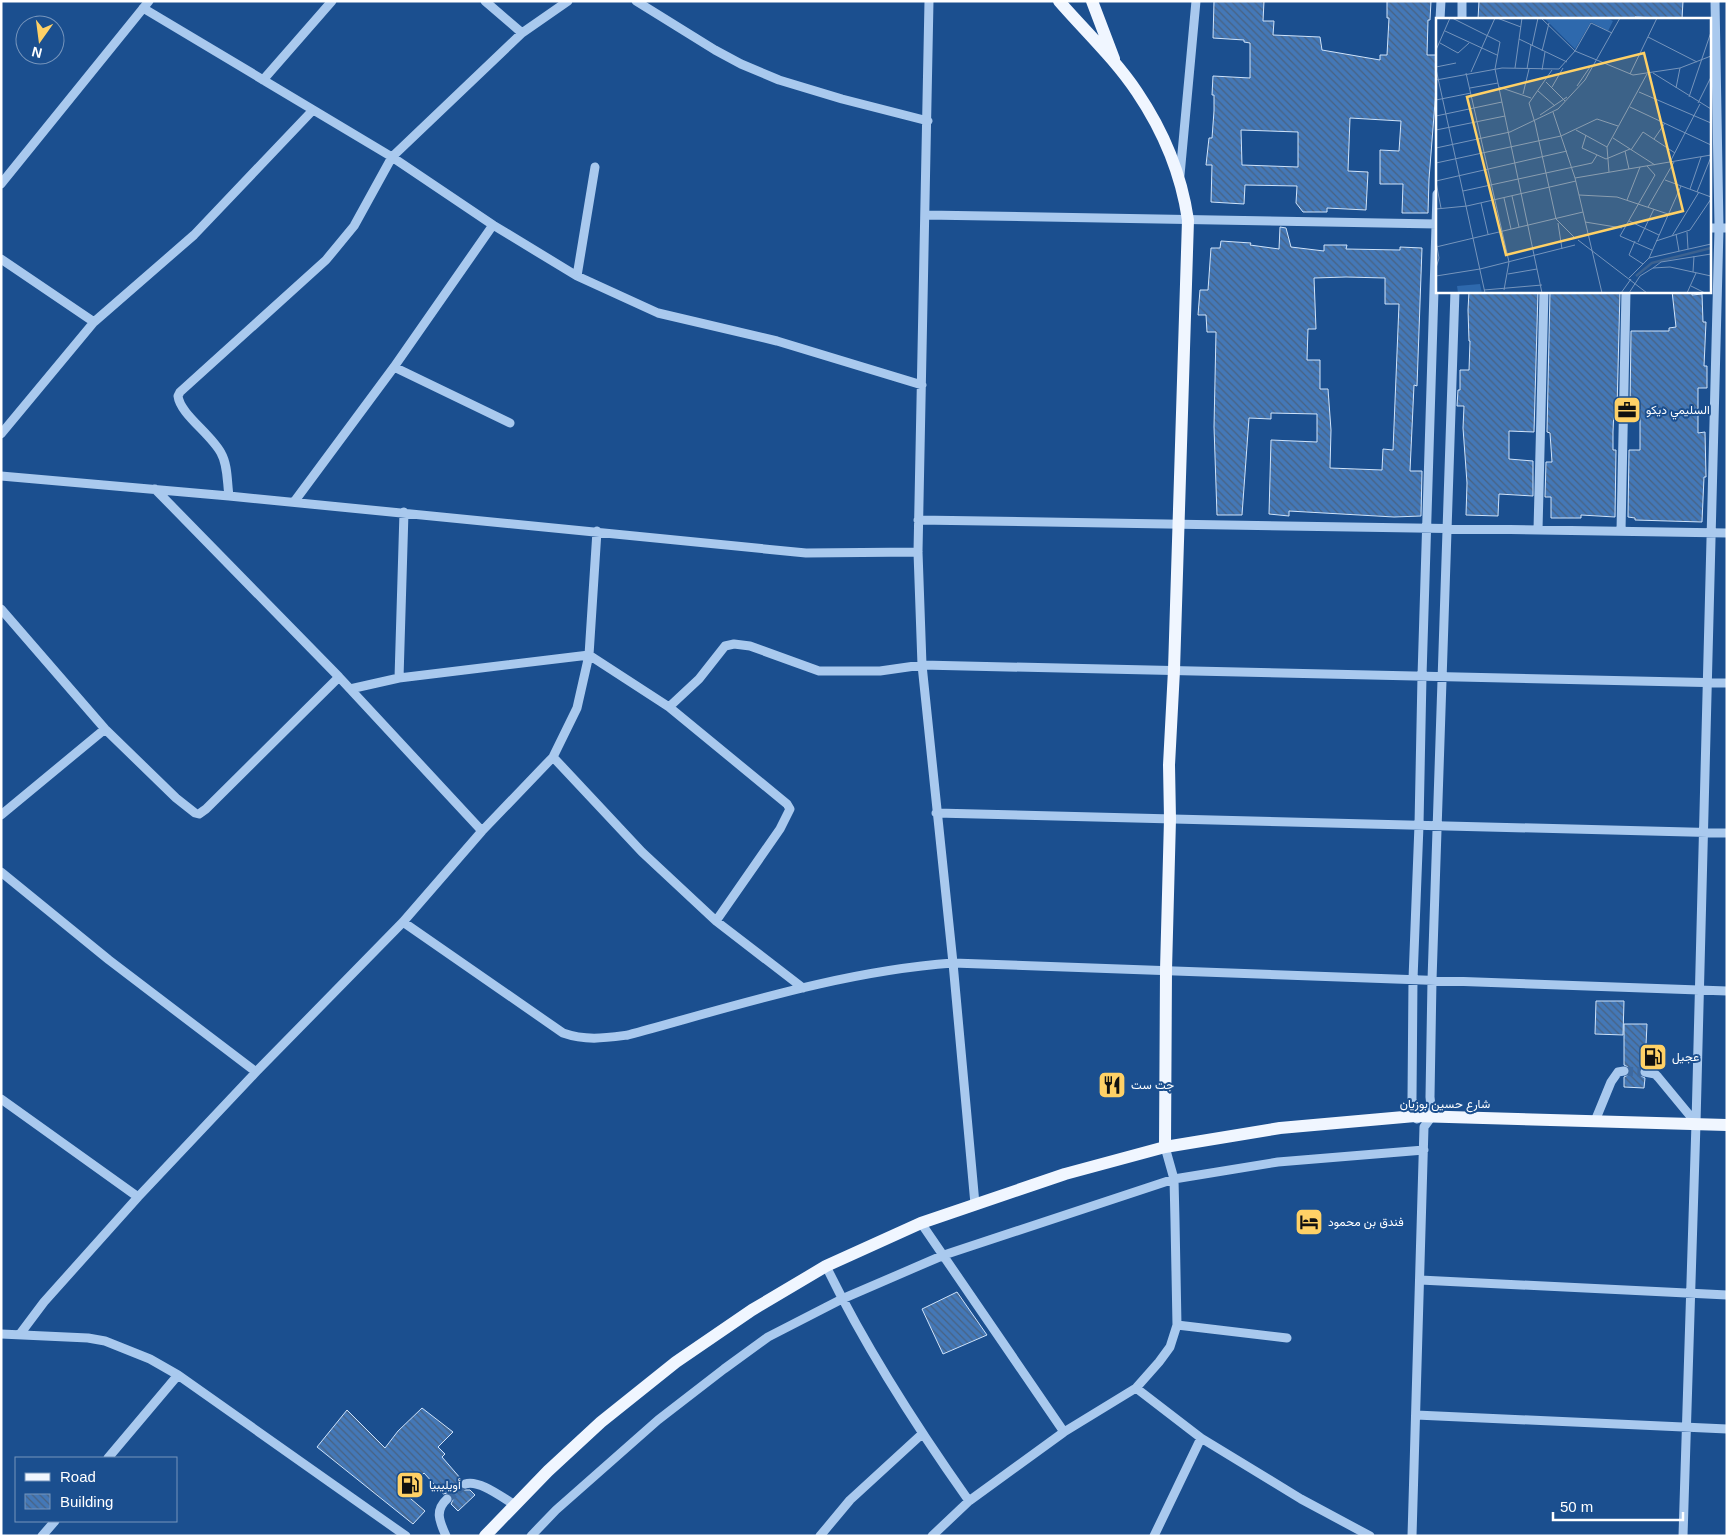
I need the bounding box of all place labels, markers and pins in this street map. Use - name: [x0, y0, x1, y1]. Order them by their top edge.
- office icon: السليمي ديكو: [1612, 395, 1642, 425]
- place label: السليمي ديكو: [1646, 403, 1710, 420]
- fuel station icon: عجيل: [1638, 1042, 1668, 1072]
- place label: عجيل: [1672, 1050, 1699, 1065]
- restaurant icon: جت ست: [1097, 1070, 1127, 1100]
- place label: جت ست: [1131, 1078, 1174, 1092]
- hotel icon: فندق بن محمود: [1294, 1207, 1324, 1237]
- place label: فندق بن محمود: [1328, 1215, 1404, 1230]
- fuel station icon: أويليبيا: [395, 1470, 425, 1500]
- place label: أويليبيا: [429, 1478, 461, 1493]

